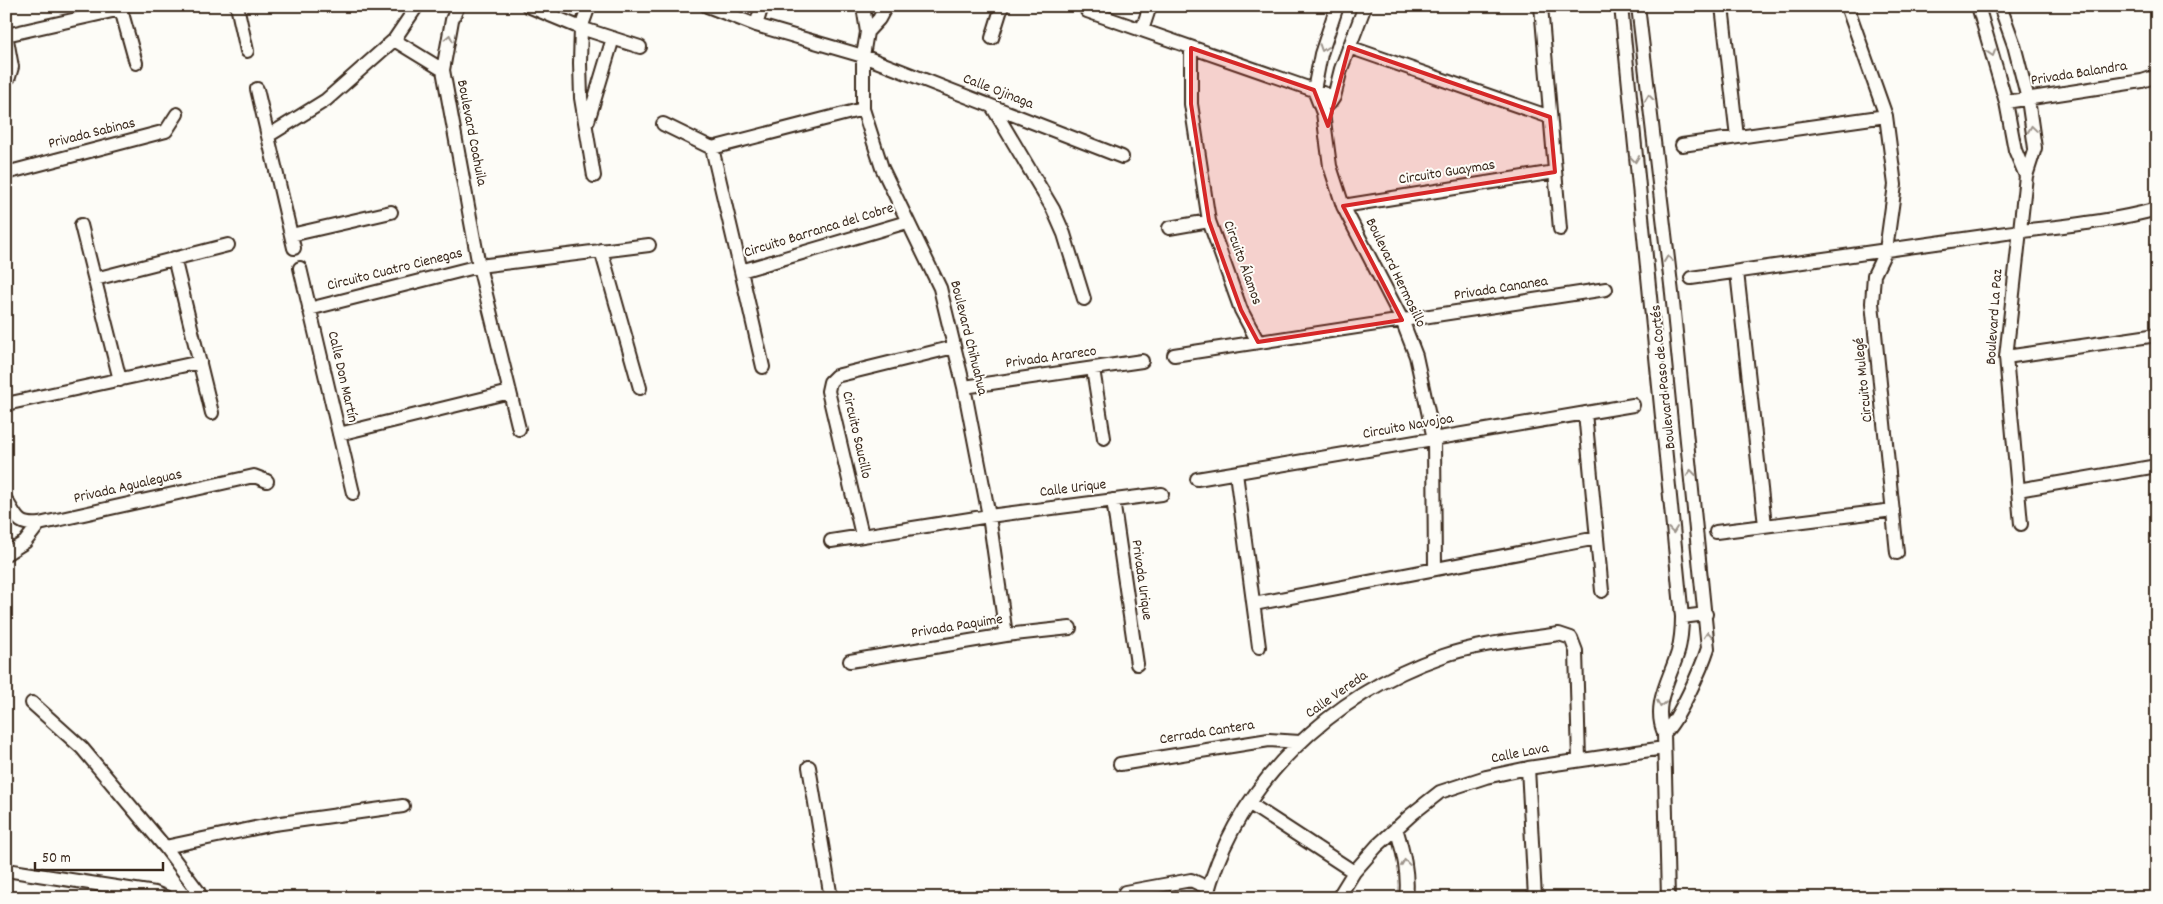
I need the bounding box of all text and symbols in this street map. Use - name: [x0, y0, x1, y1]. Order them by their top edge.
- one-way arrow: [443, 33, 454, 42]
- one-way arrow: [1319, 43, 1329, 51]
- one-way arrow: [1987, 48, 1997, 56]
- street label: Privada Balandra: [2029, 55, 2130, 92]
- street label: Calle Ojinaga: [959, 68, 1038, 116]
- street label: Boulevard Coahuila: [450, 78, 492, 189]
- one-way arrow: [1644, 94, 1655, 102]
- street label: Privada Sabinas: [46, 113, 138, 155]
- one-way arrow: [2027, 125, 2038, 133]
- street label: Circuito Guaymas: [1397, 155, 1497, 191]
- one-way arrow: [1630, 156, 1641, 164]
- street label: Circuito Barranca del Cobre: [741, 198, 897, 264]
- street label: Boulevard Hermosillo: [1359, 214, 1431, 332]
- street label: Circuito Álamos: [1217, 218, 1267, 308]
- street label: Circuito Cuatro Cienegas: [325, 243, 465, 297]
- one-way arrow: [1663, 255, 1674, 263]
- street label: Boulevard La Paz: [1981, 268, 2009, 366]
- street label: Privada Cananea: [1452, 271, 1551, 307]
- street label: Boulevard Chihuahua: [943, 278, 993, 399]
- street label: Boulevard Paso de Cortés: [1645, 304, 1683, 450]
- street label: Calle Don Martín: [321, 329, 363, 425]
- street label: Circuito Mulegé: [1849, 337, 1879, 423]
- street label: Privada Arareco: [1004, 341, 1098, 375]
- street label: Circuito Saucillo: [835, 389, 877, 481]
- street label: Circuito Navojoa: [1361, 408, 1456, 446]
- street label: Privada Agualeguas: [72, 464, 184, 510]
- one-way arrow: [1686, 469, 1697, 477]
- street label: Calle Urique: [1038, 474, 1108, 504]
- one-way arrow: [1667, 526, 1678, 534]
- street label: Privada Urique: [1124, 538, 1158, 622]
- street label: Privada Paquime: [910, 609, 1005, 645]
- one-way arrow: [1702, 631, 1713, 639]
- street label: Calle Vereda: [1301, 665, 1373, 725]
- one-way arrow: [1656, 699, 1666, 708]
- street label: Cerrada Cantera: [1158, 714, 1257, 751]
- street label: Calle Lava: [1489, 737, 1552, 770]
- scale bar: [35, 839, 162, 871]
- text: 50 m: [42, 848, 71, 870]
- one-way arrow: [1400, 858, 1410, 867]

